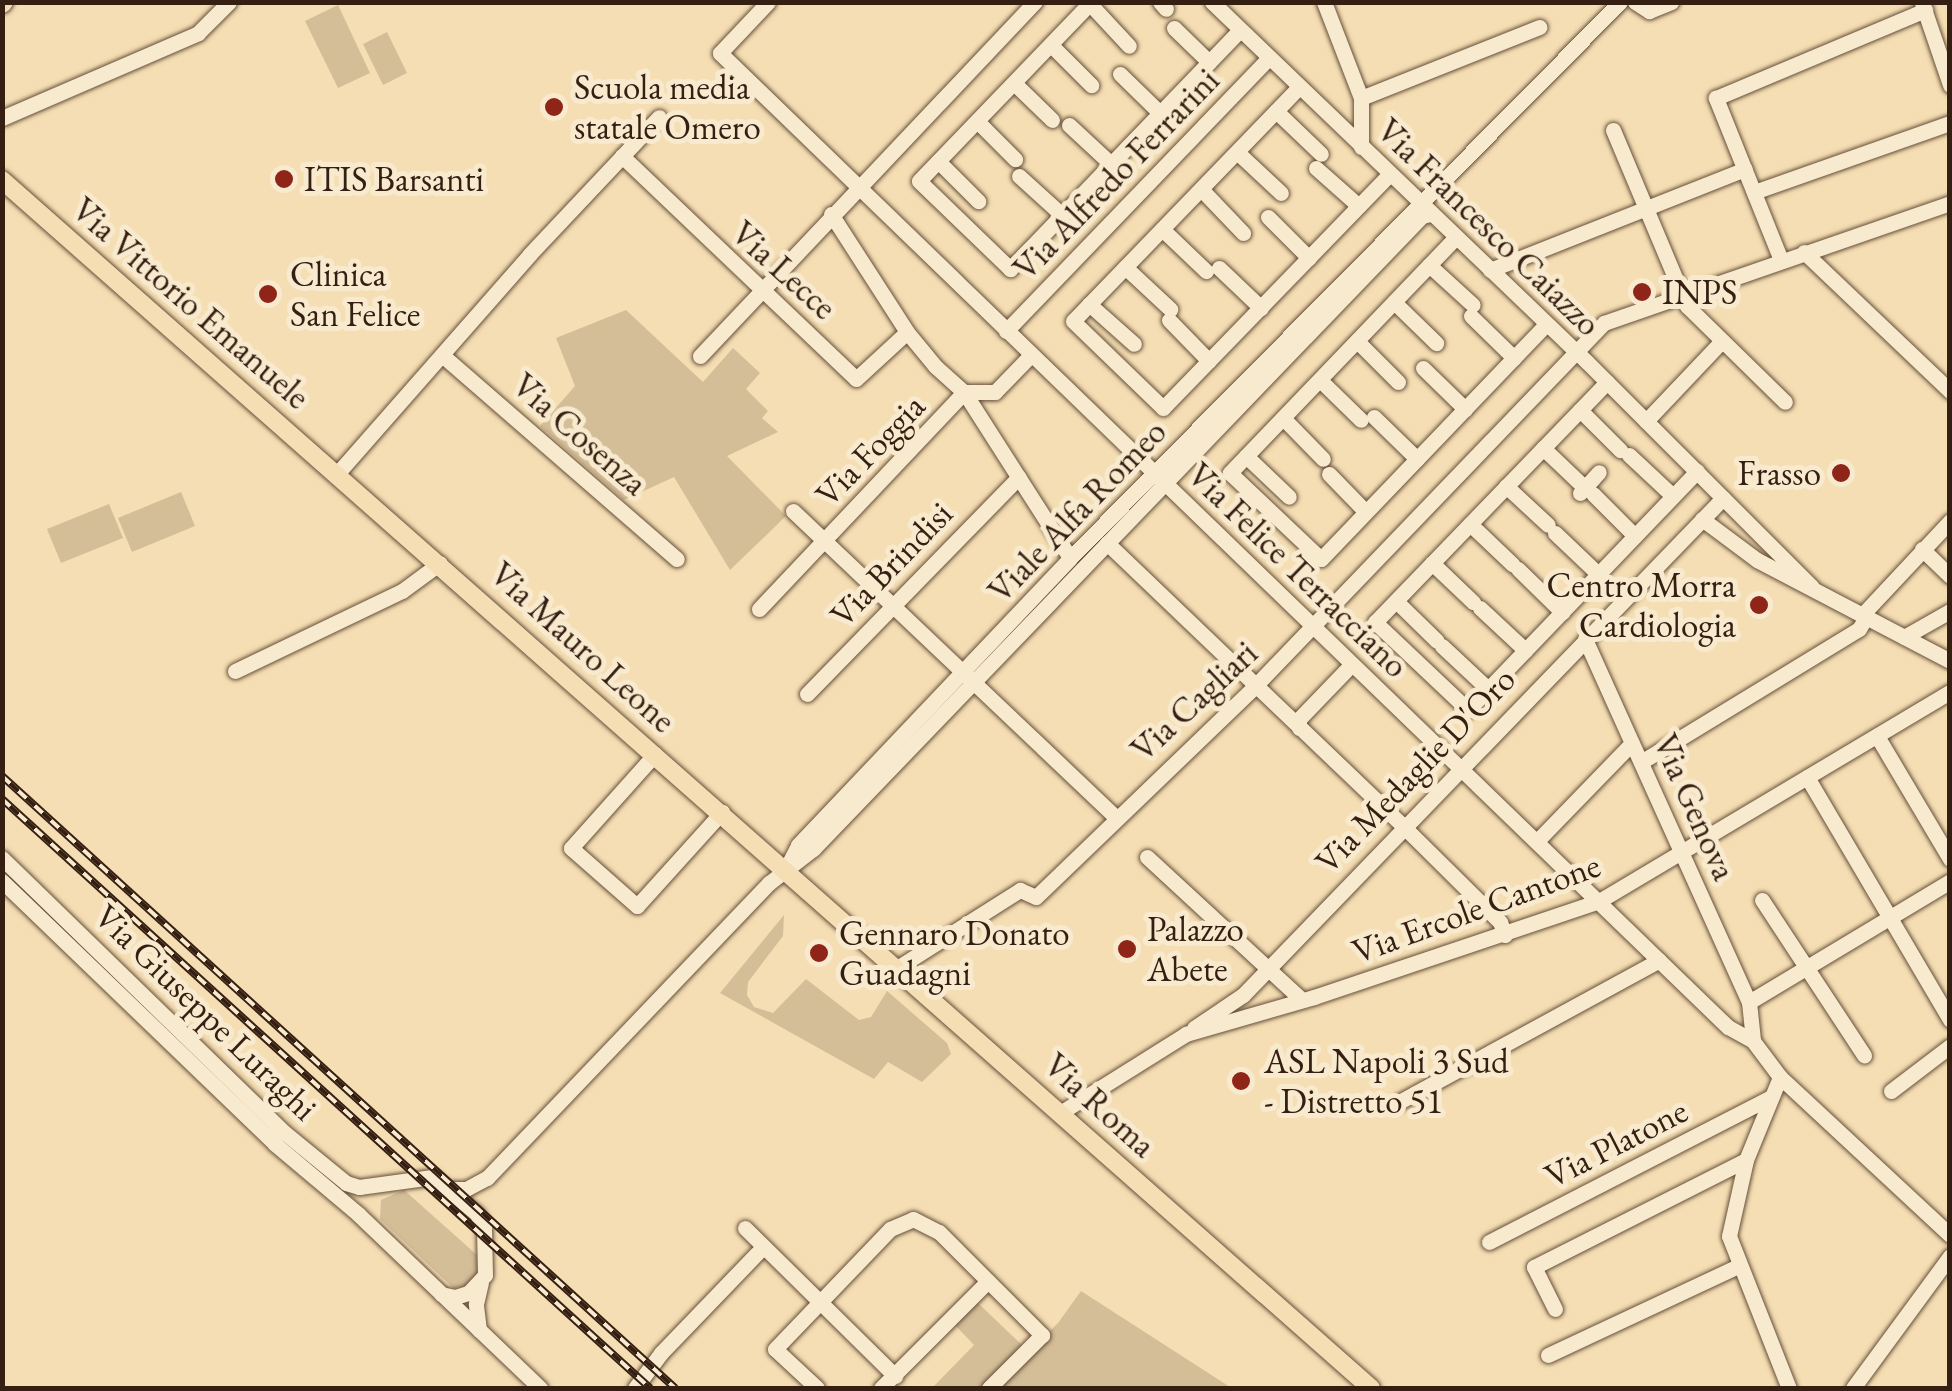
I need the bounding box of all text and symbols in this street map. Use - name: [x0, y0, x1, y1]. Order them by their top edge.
- street label: Via Alfredo Ferrarini: [1004, 59, 1228, 289]
- place label: Scuola media statale Omero: [574, 66, 761, 148]
- marker: Scuola media statale Omero: [543, 96, 565, 118]
- street label: Via Francesco Caiazzo: [1368, 109, 1610, 345]
- place label: ITIS Barsanti: [304, 158, 484, 200]
- marker: ITIS Barsanti: [273, 168, 295, 190]
- street label: Via Vittorio Emanuele: [64, 188, 318, 418]
- street label: Via Lecce: [723, 212, 845, 328]
- place label: Clinica San Felice: [290, 253, 420, 335]
- place label: INPS: [1662, 271, 1737, 313]
- marker: Clinica San Felice: [255, 281, 281, 307]
- marker: INPS: [1631, 281, 1653, 303]
- street label: Via Cosenza: [504, 364, 656, 504]
- street label: Via Foggia: [806, 385, 934, 515]
- street label: Viale Alfa Romeo: [979, 411, 1175, 611]
- place label: Frasso: [1737, 452, 1821, 494]
- street label: Via Felice Terracciano: [1179, 454, 1417, 686]
- marker: Frasso: [1830, 462, 1852, 484]
- street label: Via Brindisi: [821, 493, 961, 635]
- street label: Via Mauro Leone: [482, 553, 684, 741]
- place label: Centro Morra Cardiologia: [1547, 564, 1736, 646]
- marker: Centro Morra Cardiologia: [1746, 592, 1772, 618]
- street label: Via Cagliari: [1122, 632, 1266, 770]
- street label: Via Medaglie D'Oro: [1306, 658, 1524, 882]
- street label: Via Genova: [1644, 727, 1746, 887]
- street label: Via Ercole Cantone: [1346, 844, 1606, 972]
- street label: Via Giuseppe Luraghi: [86, 895, 326, 1129]
- place label: Palazzo Abete: [1147, 908, 1244, 990]
- place label: Gennaro Donato Guadagni: [839, 912, 1070, 994]
- marker: Palazzo Abete: [1116, 938, 1138, 960]
- marker: Gennaro Donato Guadagni: [808, 942, 830, 964]
- place label: ASL Napoli 3 Sud - Distretto 51: [1264, 1040, 1509, 1122]
- street label: Via Roma: [1035, 1044, 1165, 1166]
- marker: ASL Napoli 3 Sud - Distretto 51: [1228, 1068, 1254, 1094]
- street label: Via Platone: [1538, 1089, 1694, 1197]

